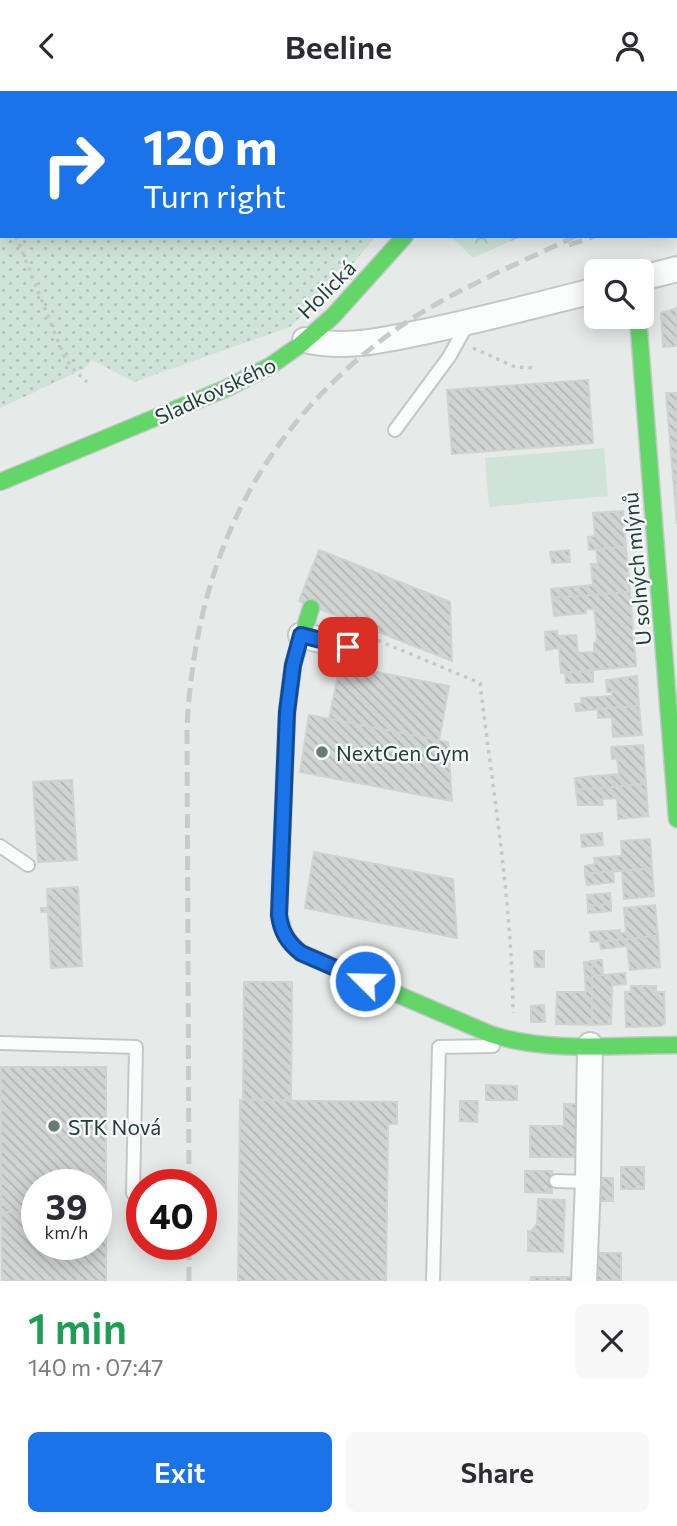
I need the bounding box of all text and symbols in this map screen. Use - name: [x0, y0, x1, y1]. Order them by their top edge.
- text: Beeline: [285, 26, 392, 66]
- icon: back: [28, 27, 66, 65]
- icon: person: [611, 27, 649, 65]
- text: 120 m: [143, 115, 277, 175]
- icon: right: [28, 119, 119, 210]
- text: Turn right: [143, 175, 286, 215]
- street label: Holická: [292, 255, 360, 323]
- map controls: [584, 259, 654, 329]
- button: search: [584, 259, 654, 329]
- street label: Sladkovského: [151, 351, 279, 429]
- street label: U solných mlýnů: [617, 491, 655, 647]
- pin: [318, 617, 378, 677]
- icon: arrive: [329, 628, 367, 666]
- place label: NextGen Gym: [336, 740, 469, 765]
- marker: NextGen Gym: [314, 744, 330, 760]
- position arrow: [328, 944, 402, 1018]
- place label: STK Nová: [68, 1114, 161, 1139]
- marker: STK Nová: [46, 1118, 62, 1134]
- speed limit sign: 40: [126, 1169, 217, 1260]
- text: 39: [46, 1184, 87, 1227]
- text: km/h: [45, 1221, 88, 1243]
- text: 1 min: [28, 1301, 127, 1353]
- button: close: [575, 1304, 649, 1378]
- text: 140 m · 07:47: [28, 1353, 163, 1381]
- button: Exit: [28, 1432, 332, 1512]
- button: Share: [346, 1432, 649, 1512]

